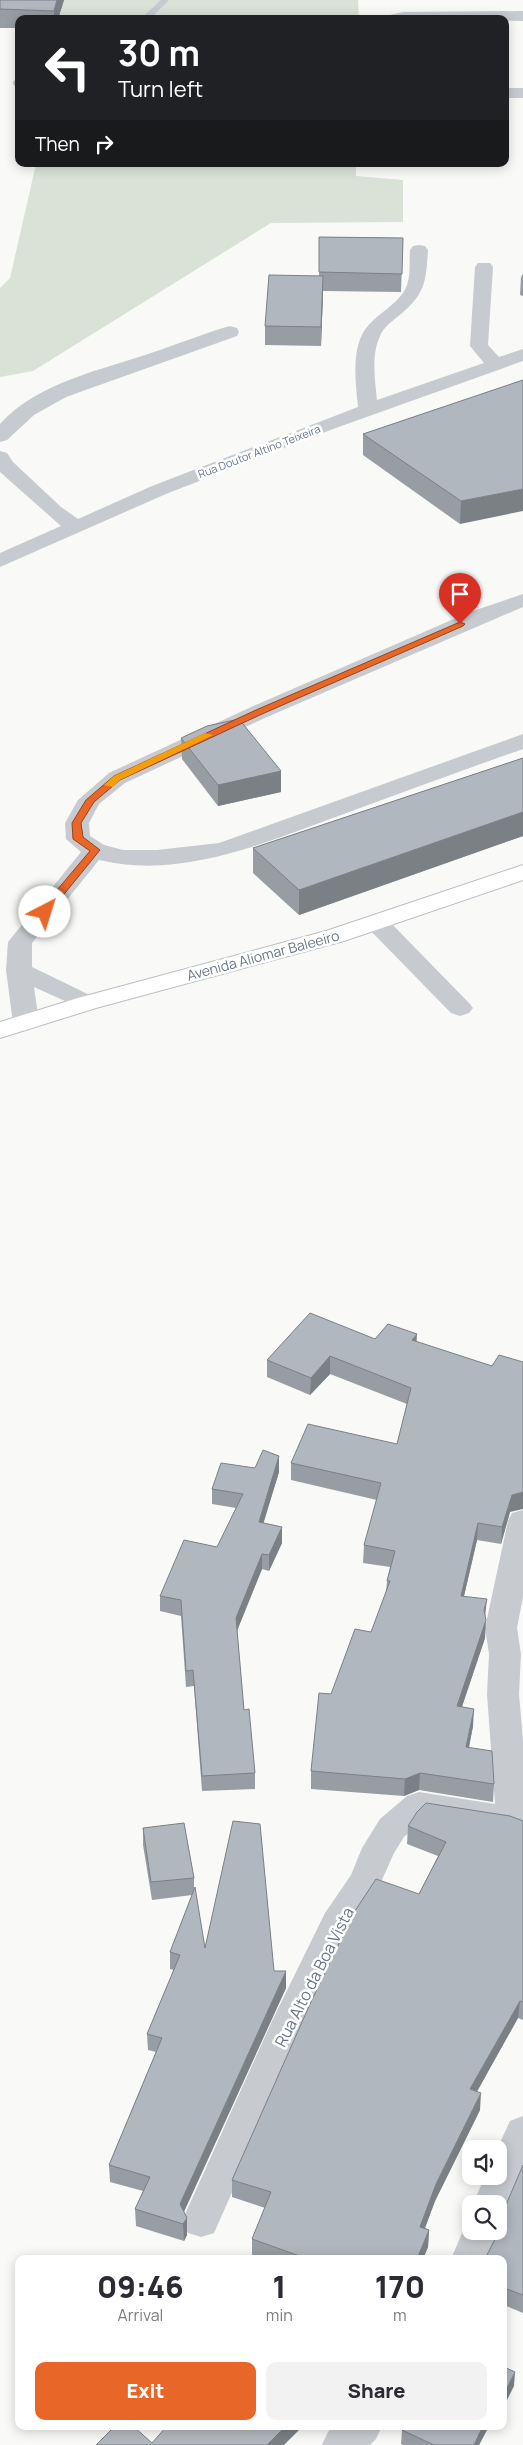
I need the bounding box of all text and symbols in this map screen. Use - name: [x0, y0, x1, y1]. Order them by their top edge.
- text: 30 m: [118, 29, 200, 77]
- icon: left: [35, 35, 100, 100]
- text: Turn left: [118, 74, 203, 104]
- icon: right: [90, 130, 118, 158]
- text: Then: [35, 131, 80, 157]
- street label: Rua Doutor Altino Teixeira: [196, 421, 322, 481]
- pin: [439, 573, 481, 624]
- icon: arrive: [446, 580, 474, 608]
- position arrow: [18, 885, 70, 937]
- street label: Avenida Aliomar Baleeiro: [185, 925, 341, 985]
- street label: Rua Alto da Boa Vista: [269, 1903, 359, 2051]
- map controls: [462, 2140, 507, 2240]
- button: sound: [462, 2140, 507, 2185]
- button: search: [462, 2195, 507, 2240]
- text: 09:46: [97, 2266, 184, 2307]
- text: 1: [272, 2266, 286, 2307]
- text: 170: [375, 2266, 425, 2307]
- text: Arrival: [118, 2304, 163, 2326]
- text: min: [266, 2304, 293, 2326]
- text: m: [393, 2304, 407, 2326]
- button: Exit: [35, 2362, 256, 2420]
- button: Share: [266, 2362, 487, 2420]

